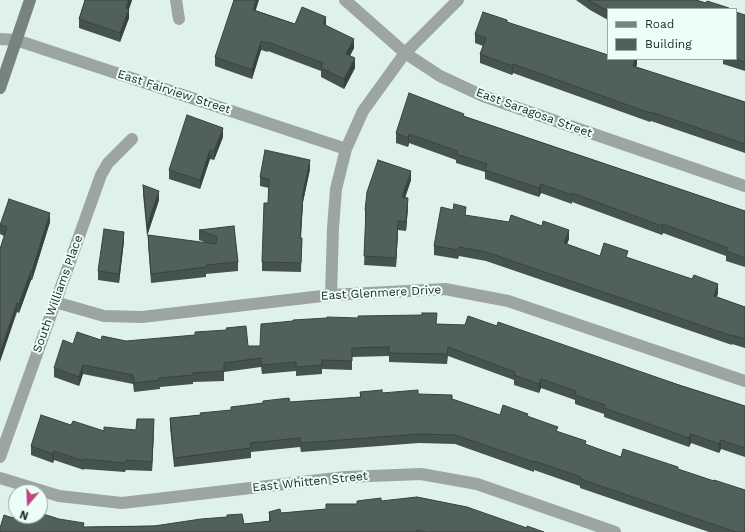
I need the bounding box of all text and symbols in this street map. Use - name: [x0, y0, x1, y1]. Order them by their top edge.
- legend: [607, 8, 737, 60]
- text: Road: [645, 17, 674, 31]
- text: Building: [645, 37, 692, 51]
- street label: East Fairview Street: [116, 67, 232, 117]
- street label: East Saragosa Street: [474, 85, 594, 141]
- street label: South Williams Place: [30, 233, 86, 355]
- street label: East Glenmere Drive: [320, 283, 442, 303]
- street label: East Whitten Street: [252, 469, 368, 495]
- north arrow: [8, 484, 48, 524]
- text: N: [18, 507, 30, 522]

